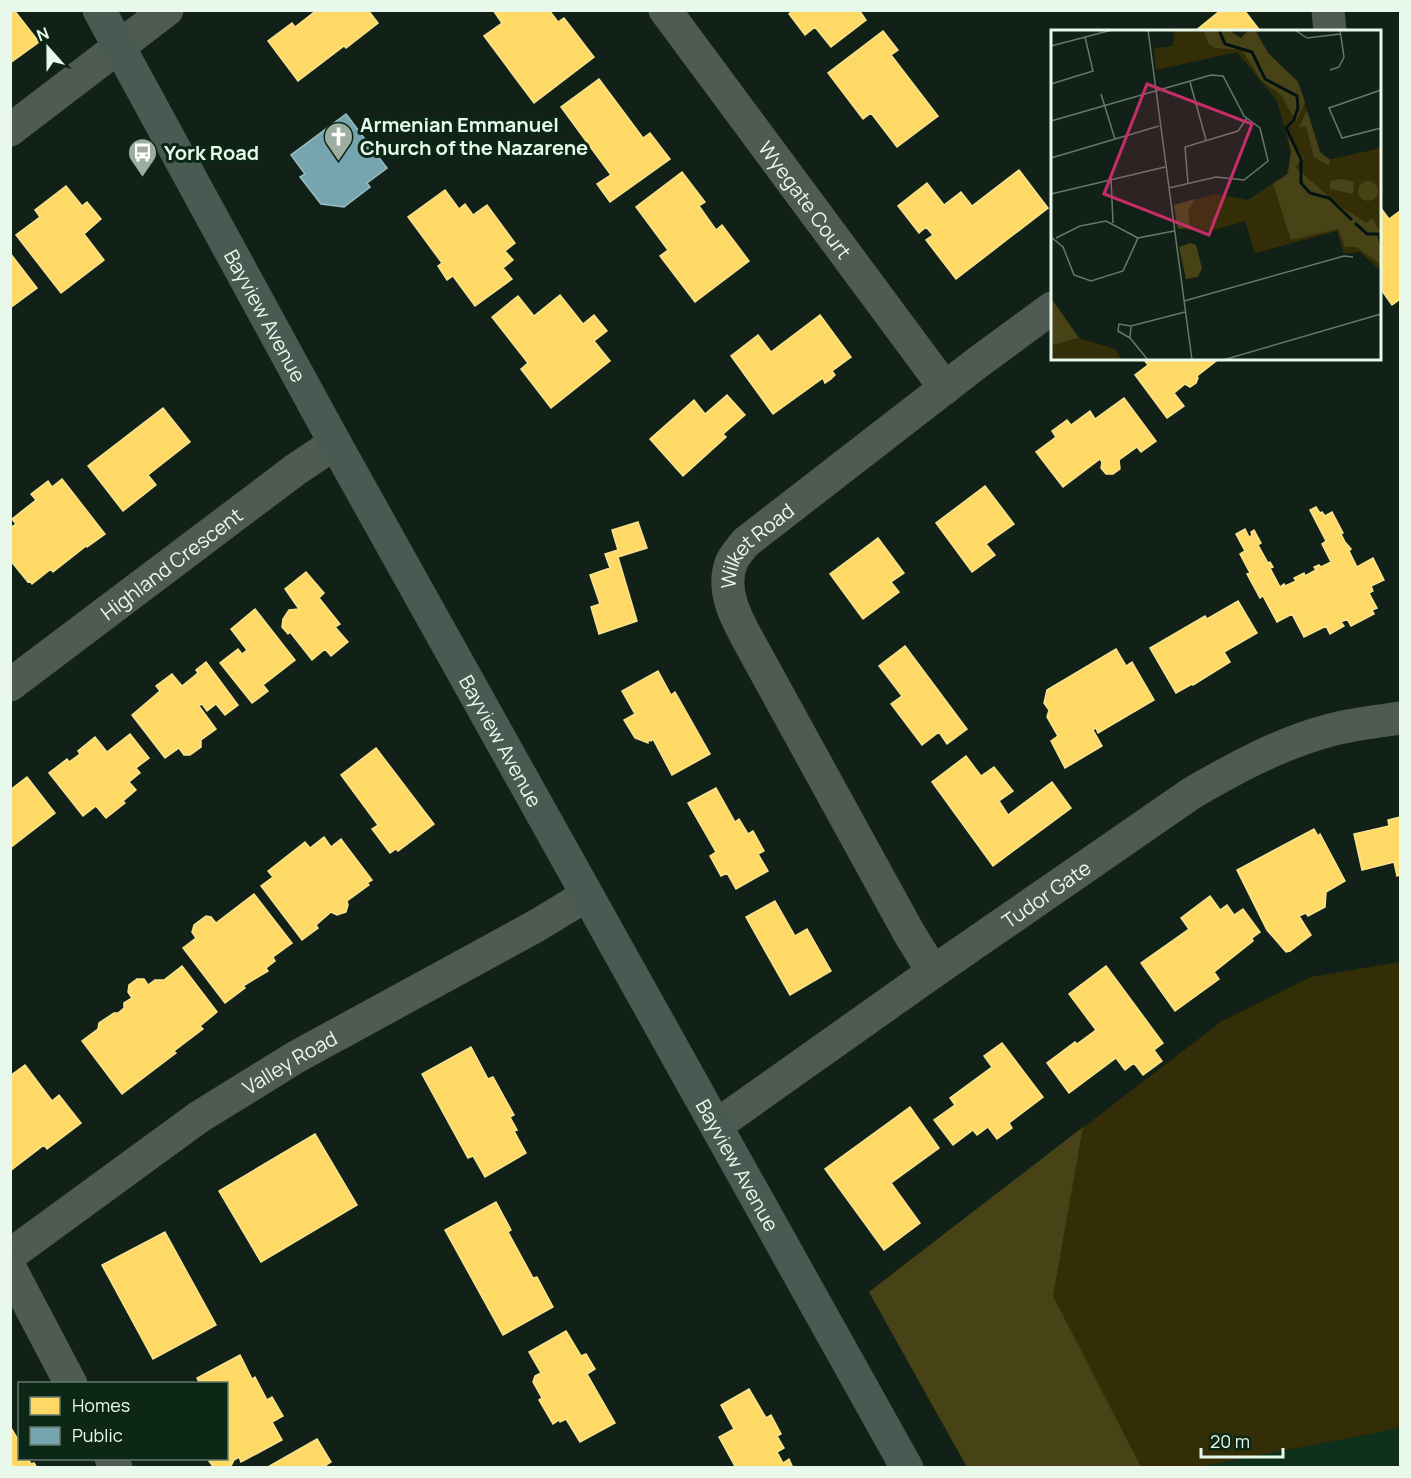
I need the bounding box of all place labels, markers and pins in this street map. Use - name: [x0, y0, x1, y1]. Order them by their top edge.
- place label: Armenian Emmanuel Church of the Nazarene: [360, 111, 588, 161]
- church icon: Armenian Emmanuel Church of the Nazarene: [323, 120, 355, 162]
- bus stop icon: York Road: [127, 136, 159, 178]
- place label: York Road: [164, 139, 259, 166]

